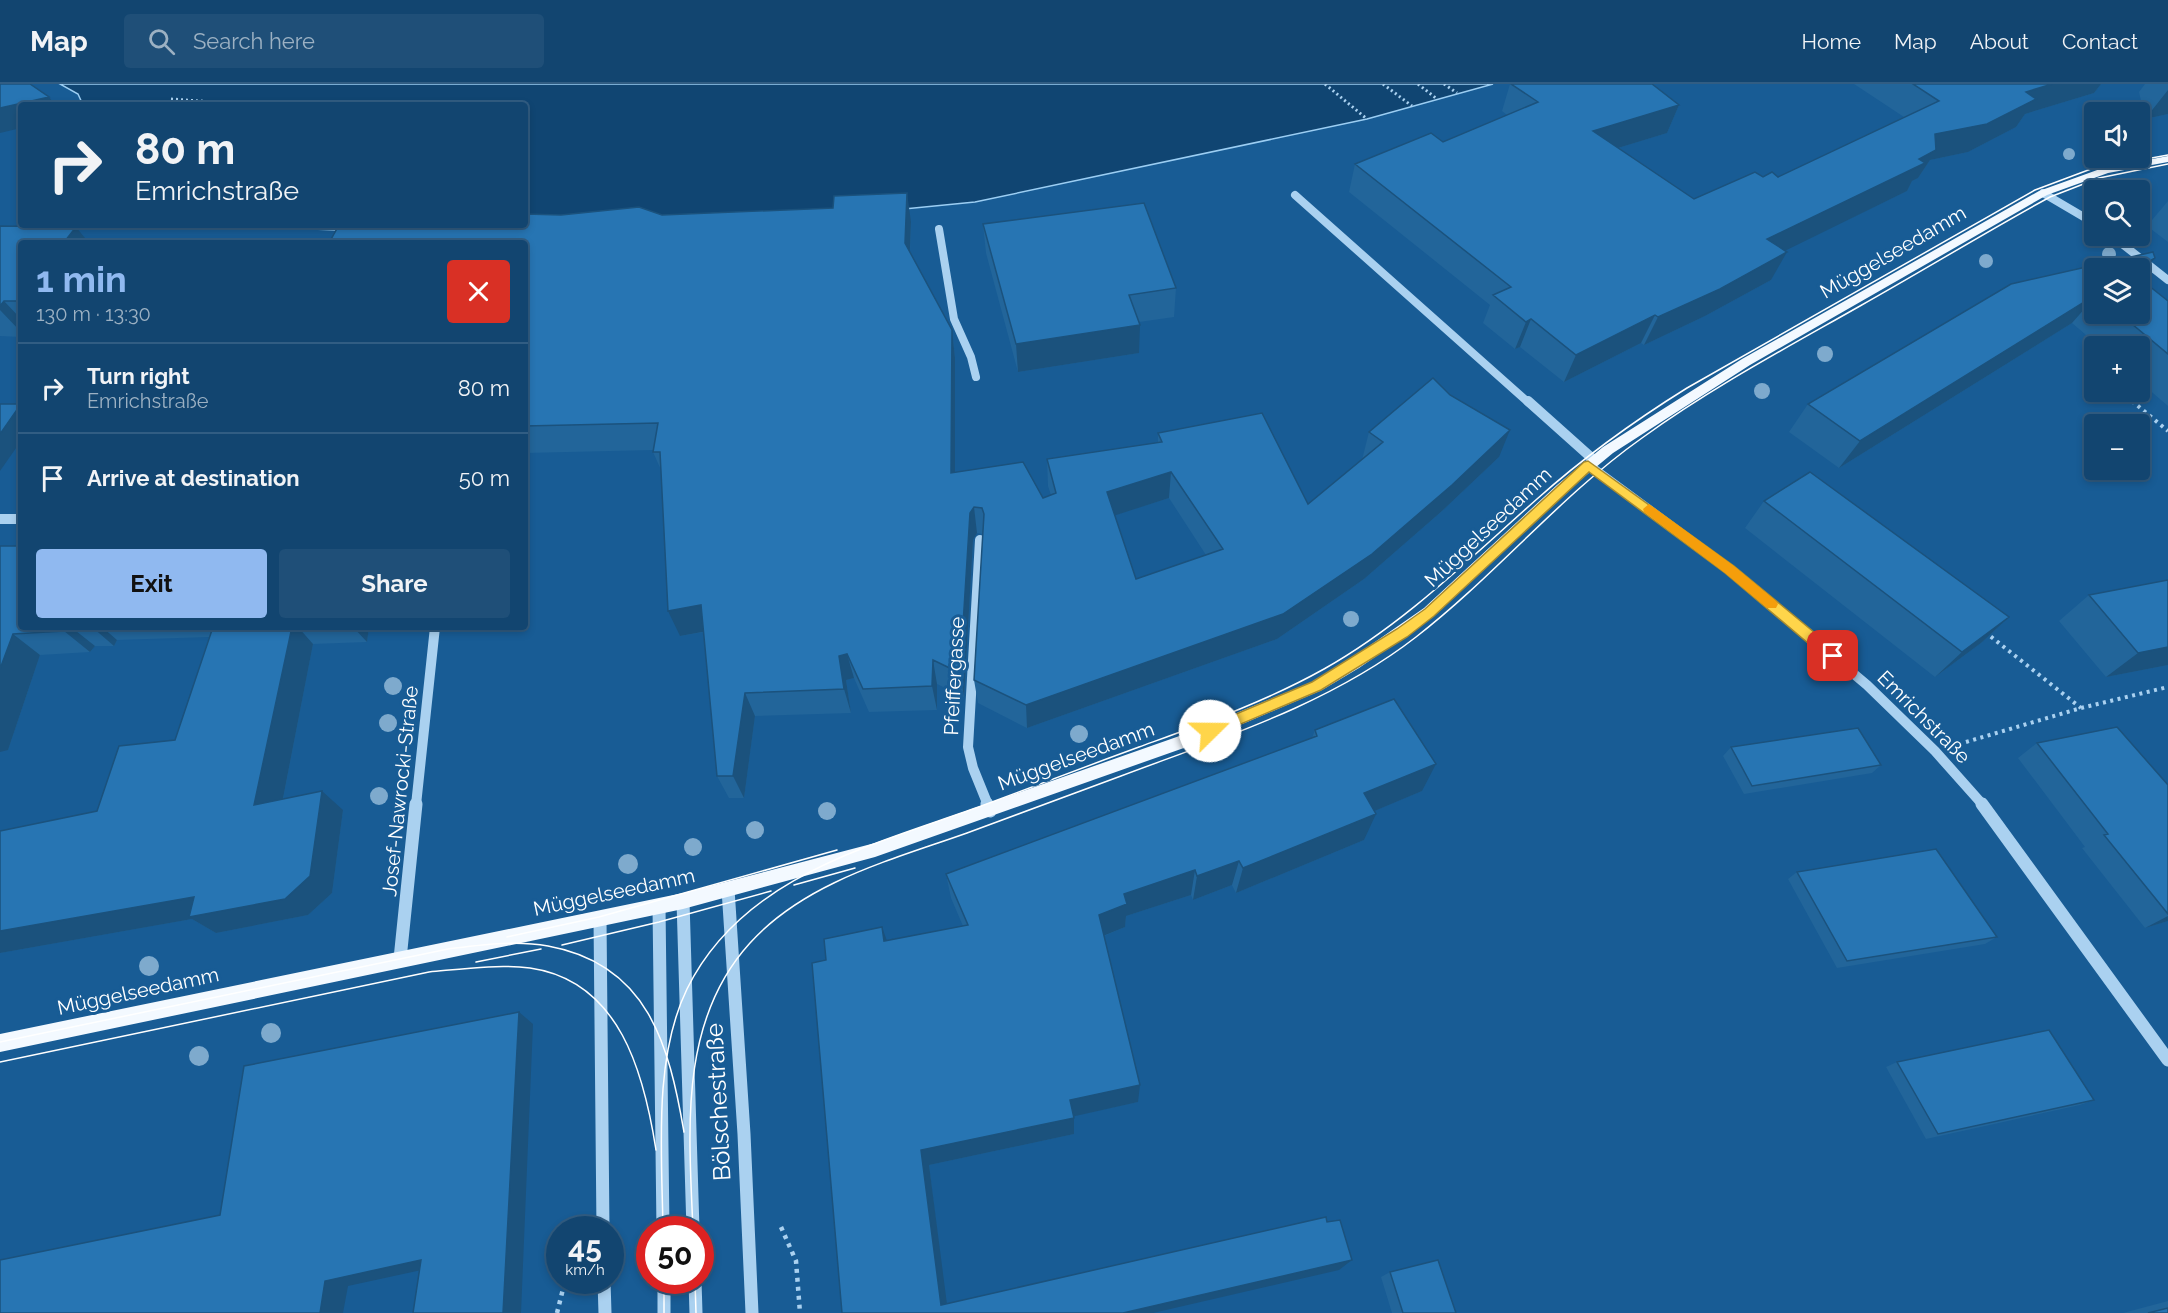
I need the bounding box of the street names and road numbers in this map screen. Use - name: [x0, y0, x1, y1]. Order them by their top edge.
- street label: Müggelseedamm: [1816, 200, 1970, 304]
- street label: Müggelseedamm: [1420, 462, 1556, 592]
- street label: Pfeiffergasse: [939, 616, 969, 736]
- street label: Emrichstraße: [1873, 666, 1976, 769]
- street label: Josef-Nawrocki-Straße: [377, 684, 423, 898]
- street label: Müggelseedamm: [995, 717, 1157, 795]
- street label: Müggelseedamm: [531, 863, 697, 921]
- street label: Müggelseedamm: [55, 962, 221, 1020]
- street label: Bölschestraße: [699, 1022, 737, 1182]

